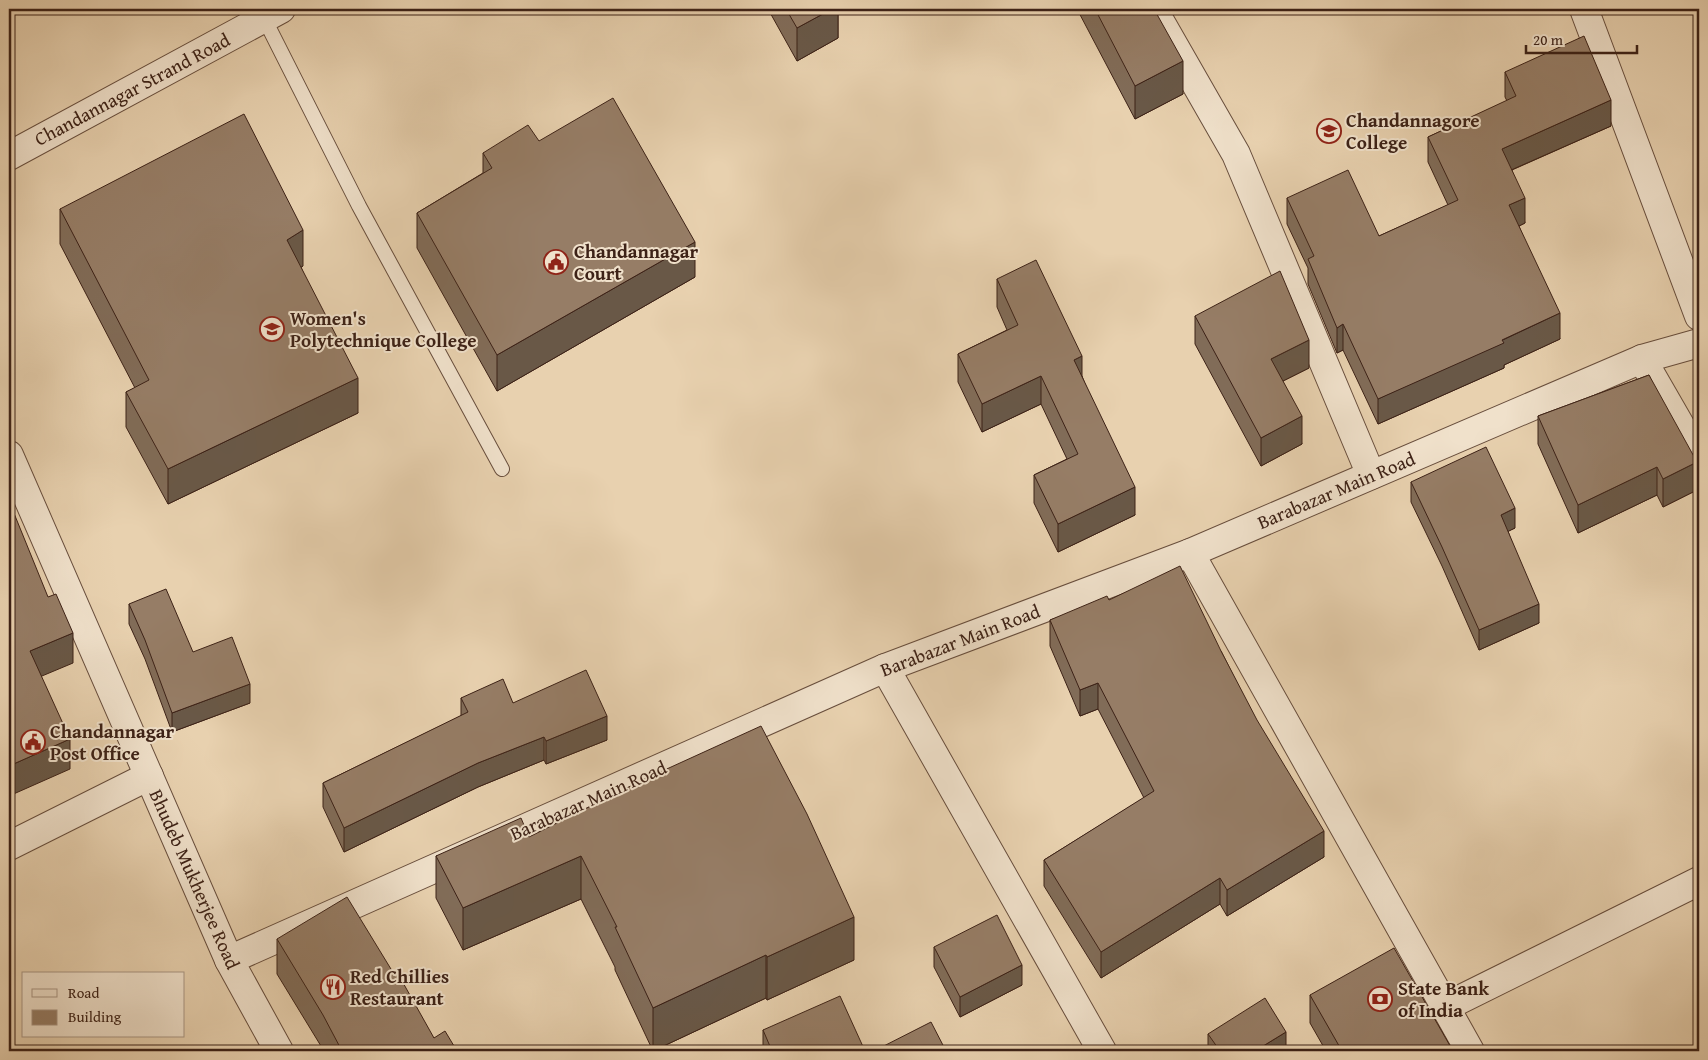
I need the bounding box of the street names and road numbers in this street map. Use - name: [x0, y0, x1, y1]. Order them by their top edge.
- street label: Chandannagar Strand Road: [29, 25, 236, 153]
- street label: Barabazar Main Road: [1253, 444, 1420, 536]
- street label: Barabazar Main Road: [876, 596, 1045, 683]
- street label: Barabazar Main Road: [505, 752, 672, 847]
- street label: Bhudeb Mukherjee Road: [143, 784, 248, 974]

